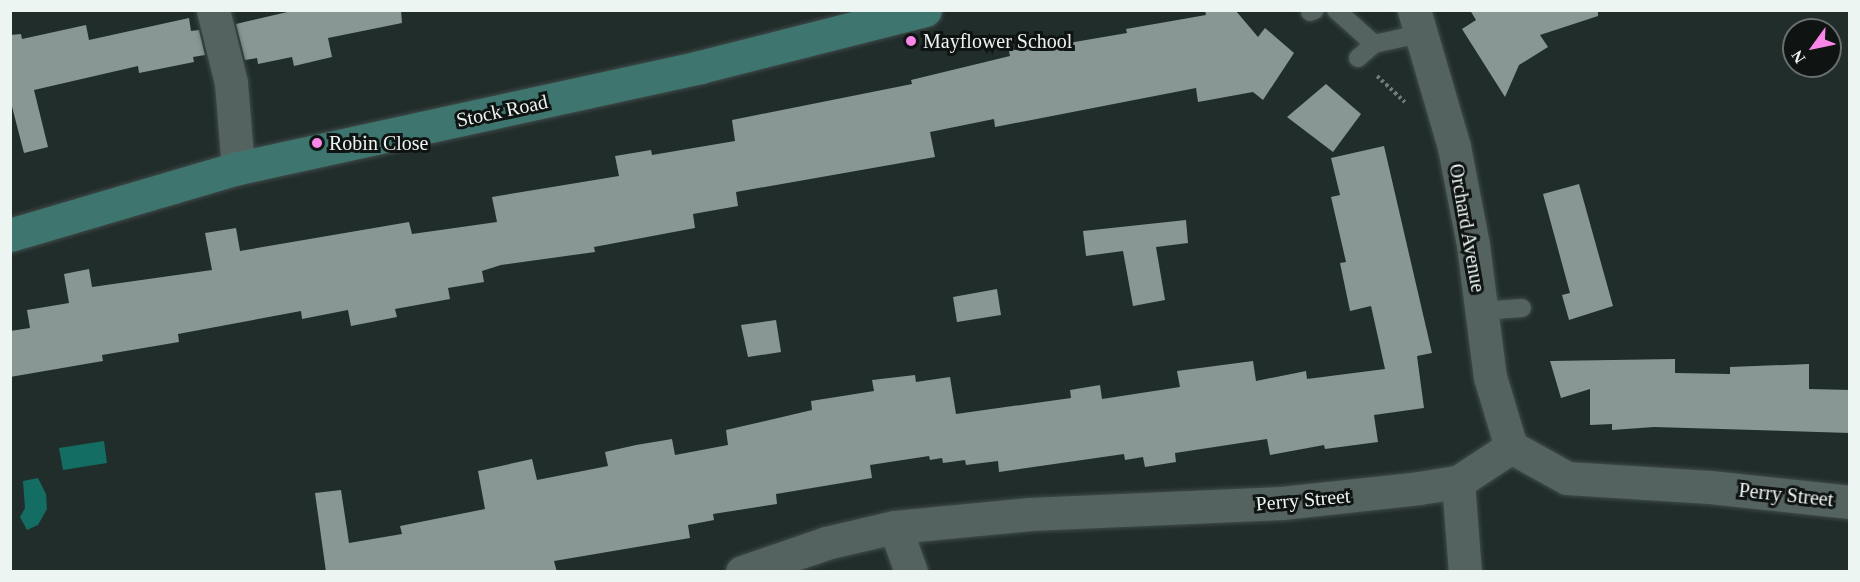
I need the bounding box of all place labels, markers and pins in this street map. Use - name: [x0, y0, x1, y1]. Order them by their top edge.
- place label: Mayflower School: [923, 29, 1072, 53]
- marker: Mayflower School: [904, 34, 918, 48]
- place label: Robin Close: [329, 131, 428, 155]
- marker: Robin Close: [310, 136, 324, 150]

